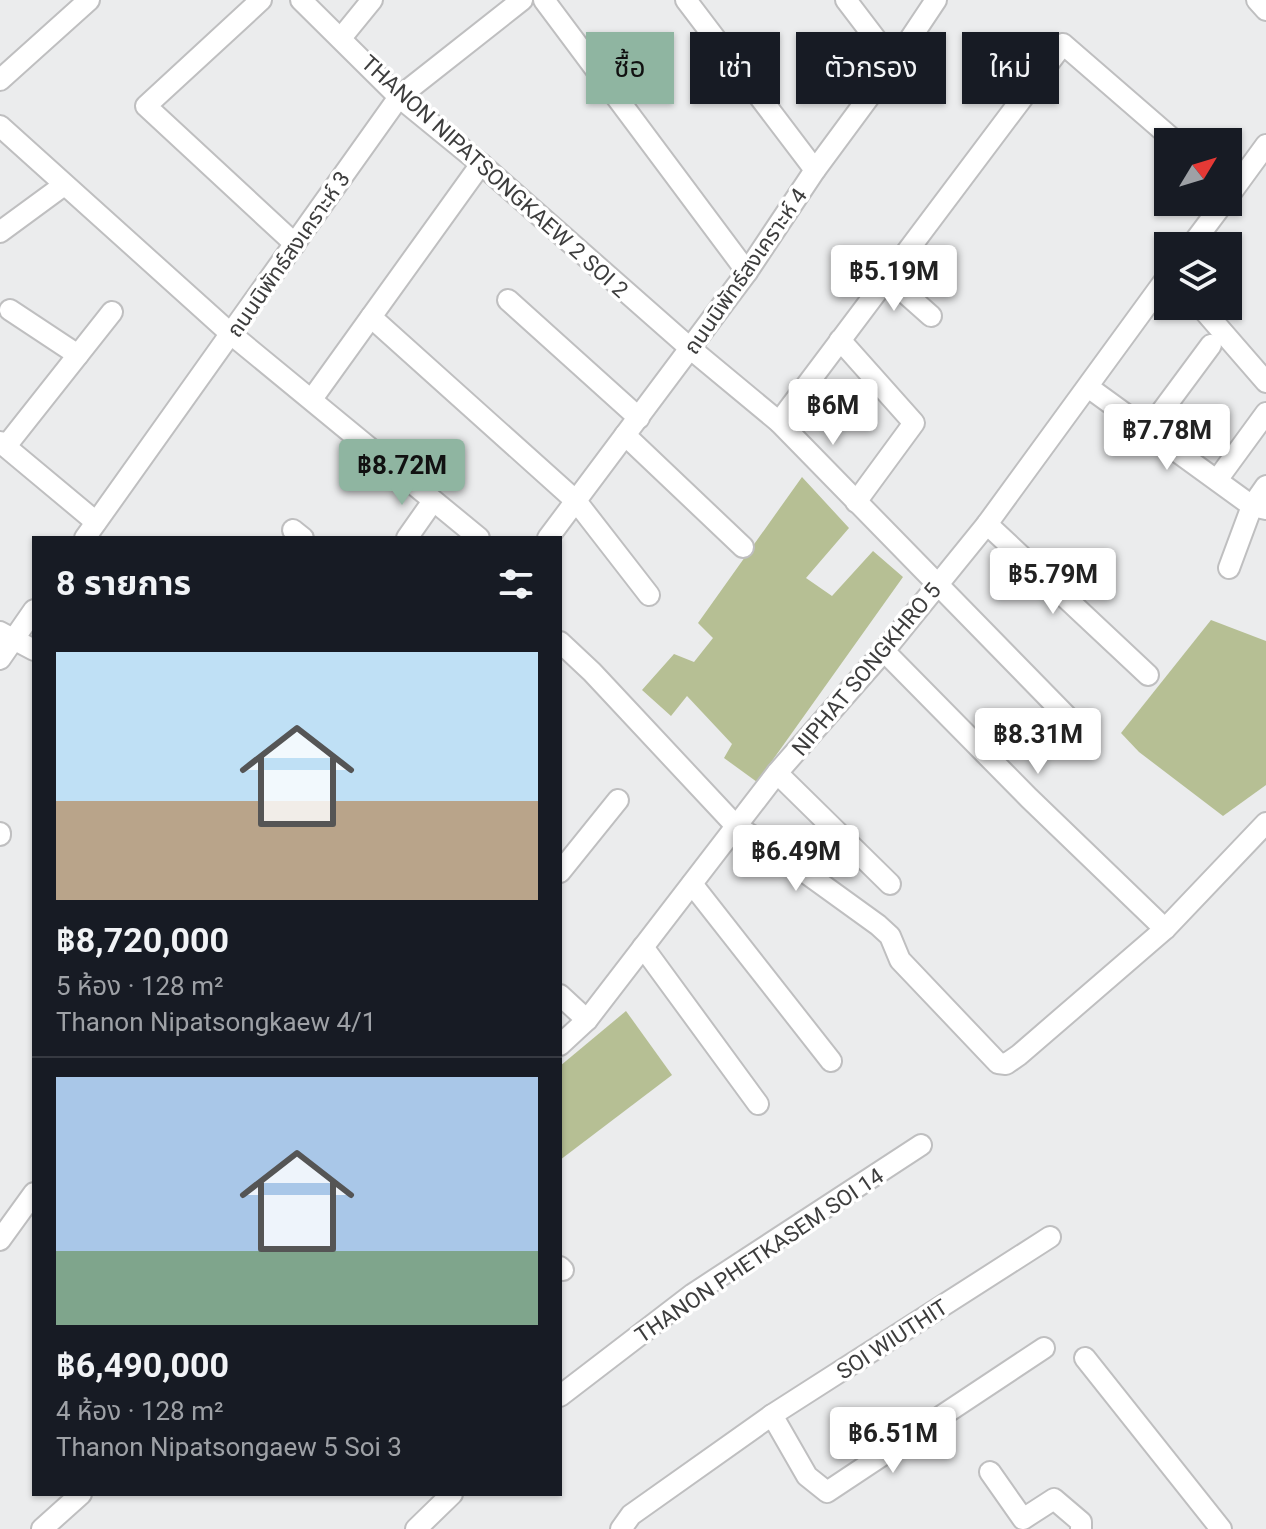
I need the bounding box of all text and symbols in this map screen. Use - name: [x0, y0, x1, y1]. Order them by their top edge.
- chip: ซื้อ: [586, 32, 674, 104]
- chip: เช่า: [690, 32, 780, 104]
- chip: ตัวกรอง: [796, 32, 946, 104]
- chip: ใหม่: [962, 32, 1059, 104]
- street label: THANON NIPATSONGKAEW 2 SOI 2: [356, 50, 633, 303]
- north arrow: [1154, 128, 1242, 216]
- map controls: [1154, 128, 1242, 320]
- street label: ถนนนิพัทธ์สงเคราะห์ 3: [222, 167, 355, 342]
- street label: ถนนนิพัทธ์สงเคราะห์ 4: [679, 184, 812, 359]
- button: layers: [1154, 232, 1242, 320]
- pin: ฿5.19M: [829, 245, 959, 313]
- text: ฿5.19M: [849, 256, 939, 286]
- pin: ฿6M: [794, 379, 872, 447]
- text: ฿6M: [807, 390, 859, 420]
- pin: ฿7.78M: [1102, 404, 1232, 472]
- text: ฿7.78M: [1122, 415, 1212, 445]
- pin: ฿8.72M: [337, 439, 467, 507]
- text: ฿8.72M: [357, 450, 447, 480]
- pin: ฿5.79M: [988, 548, 1118, 616]
- text: ฿5.79M: [1008, 559, 1098, 589]
- icon: filters: [494, 562, 538, 606]
- text: 8 รายการ: [56, 563, 191, 603]
- street label: NIPHAT SONGKHRO 5: [787, 578, 946, 761]
- icon: home: [225, 704, 369, 848]
- pin: ฿8.31M: [973, 708, 1103, 776]
- text: ฿8.31M: [993, 719, 1083, 749]
- pin: ฿6.49M: [731, 825, 861, 893]
- text: ฿6.49M: [751, 836, 841, 866]
- text: ฿8,720,000: [56, 920, 229, 960]
- text: 5 ห้อง · 128 m²: [56, 971, 224, 1001]
- text: Thanon Nipatsongkaew 4/1: [56, 1007, 376, 1037]
- icon: home: [225, 1129, 369, 1273]
- street label: THANON PHETKASEM SOI 14: [631, 1163, 888, 1348]
- street label: SOI WIUTHIT: [832, 1294, 952, 1384]
- text: ฿6,490,000: [56, 1345, 229, 1385]
- text: 4 ห้อง · 128 m²: [56, 1396, 224, 1426]
- pin: ฿6.51M: [828, 1407, 958, 1475]
- text: ฿6.51M: [848, 1418, 938, 1448]
- text: Thanon Nipatsongaew 5 Soi 3: [56, 1432, 402, 1462]

